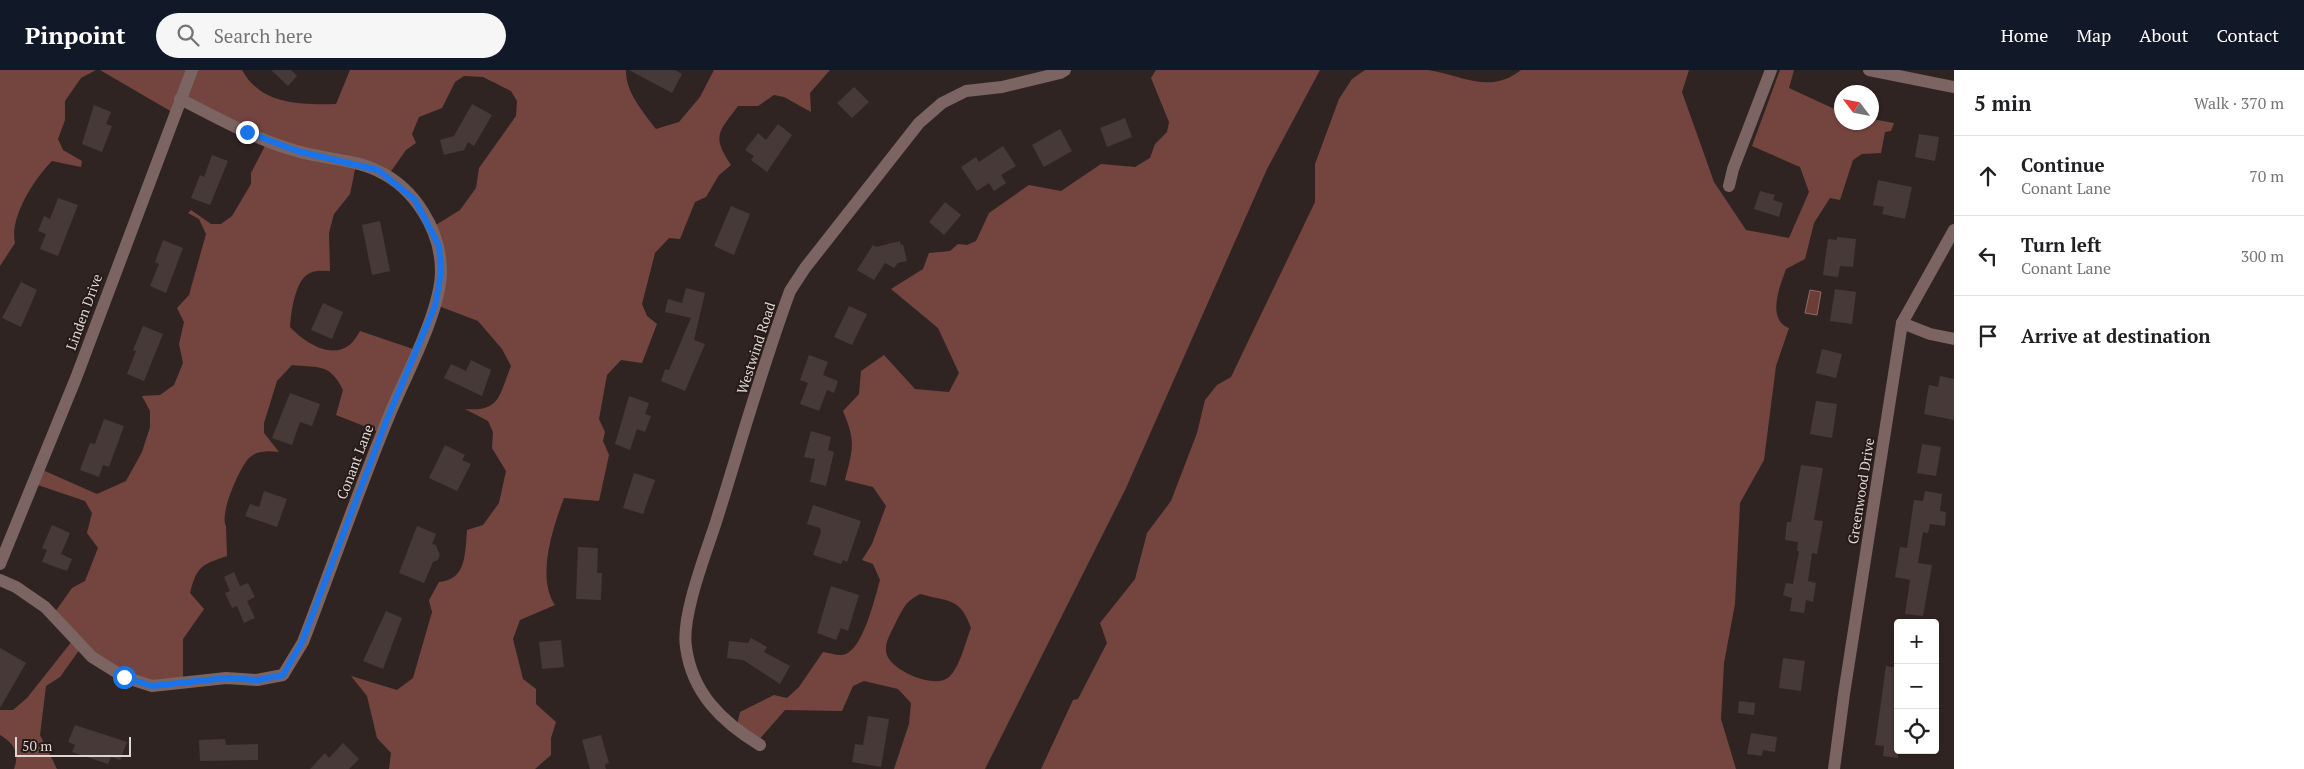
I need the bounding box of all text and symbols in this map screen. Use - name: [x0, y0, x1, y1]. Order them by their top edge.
- search box: [156, 13, 506, 58]
- text: Pinpoint: [25, 19, 126, 51]
- icon: search: [174, 21, 202, 49]
- text: Search here: [214, 23, 312, 48]
- text: Home: [2001, 23, 2048, 47]
- text: Map: [2076, 23, 2111, 47]
- text: About: [2139, 23, 2188, 47]
- text: Contact: [2216, 23, 2279, 47]
- north arrow: [1834, 85, 1879, 130]
- text: 5 min: [1974, 89, 2031, 117]
- text: Walk · 370 m: [2194, 92, 2284, 114]
- route end: [236, 121, 259, 144]
- text: Continue: [2021, 152, 2105, 177]
- icon: ahead: [1974, 162, 2002, 190]
- text: 70 m: [2249, 165, 2284, 187]
- text: Conant Lane: [2021, 177, 2111, 199]
- text: Turn left: [2021, 232, 2102, 257]
- icon: left: [1974, 242, 2002, 270]
- text: 300 m: [2241, 245, 2284, 267]
- text: Conant Lane: [2021, 257, 2111, 279]
- street label: Linden Drive: [61, 271, 106, 353]
- street label: Westwind Road: [732, 299, 779, 396]
- icon: arrive: [1974, 322, 2002, 350]
- text: Arrive at destination: [2021, 323, 2210, 348]
- street label: Conant Lane: [332, 422, 378, 502]
- street label: Greenwood Drive: [1843, 436, 1878, 545]
- map controls: [1894, 619, 1939, 754]
- button: +: [1894, 619, 1939, 664]
- button: −: [1894, 664, 1939, 709]
- route start: [113, 666, 136, 689]
- button: locate: [1894, 709, 1939, 754]
- scale bar: [15, 734, 131, 757]
- text: 50 m: [22, 736, 52, 755]

